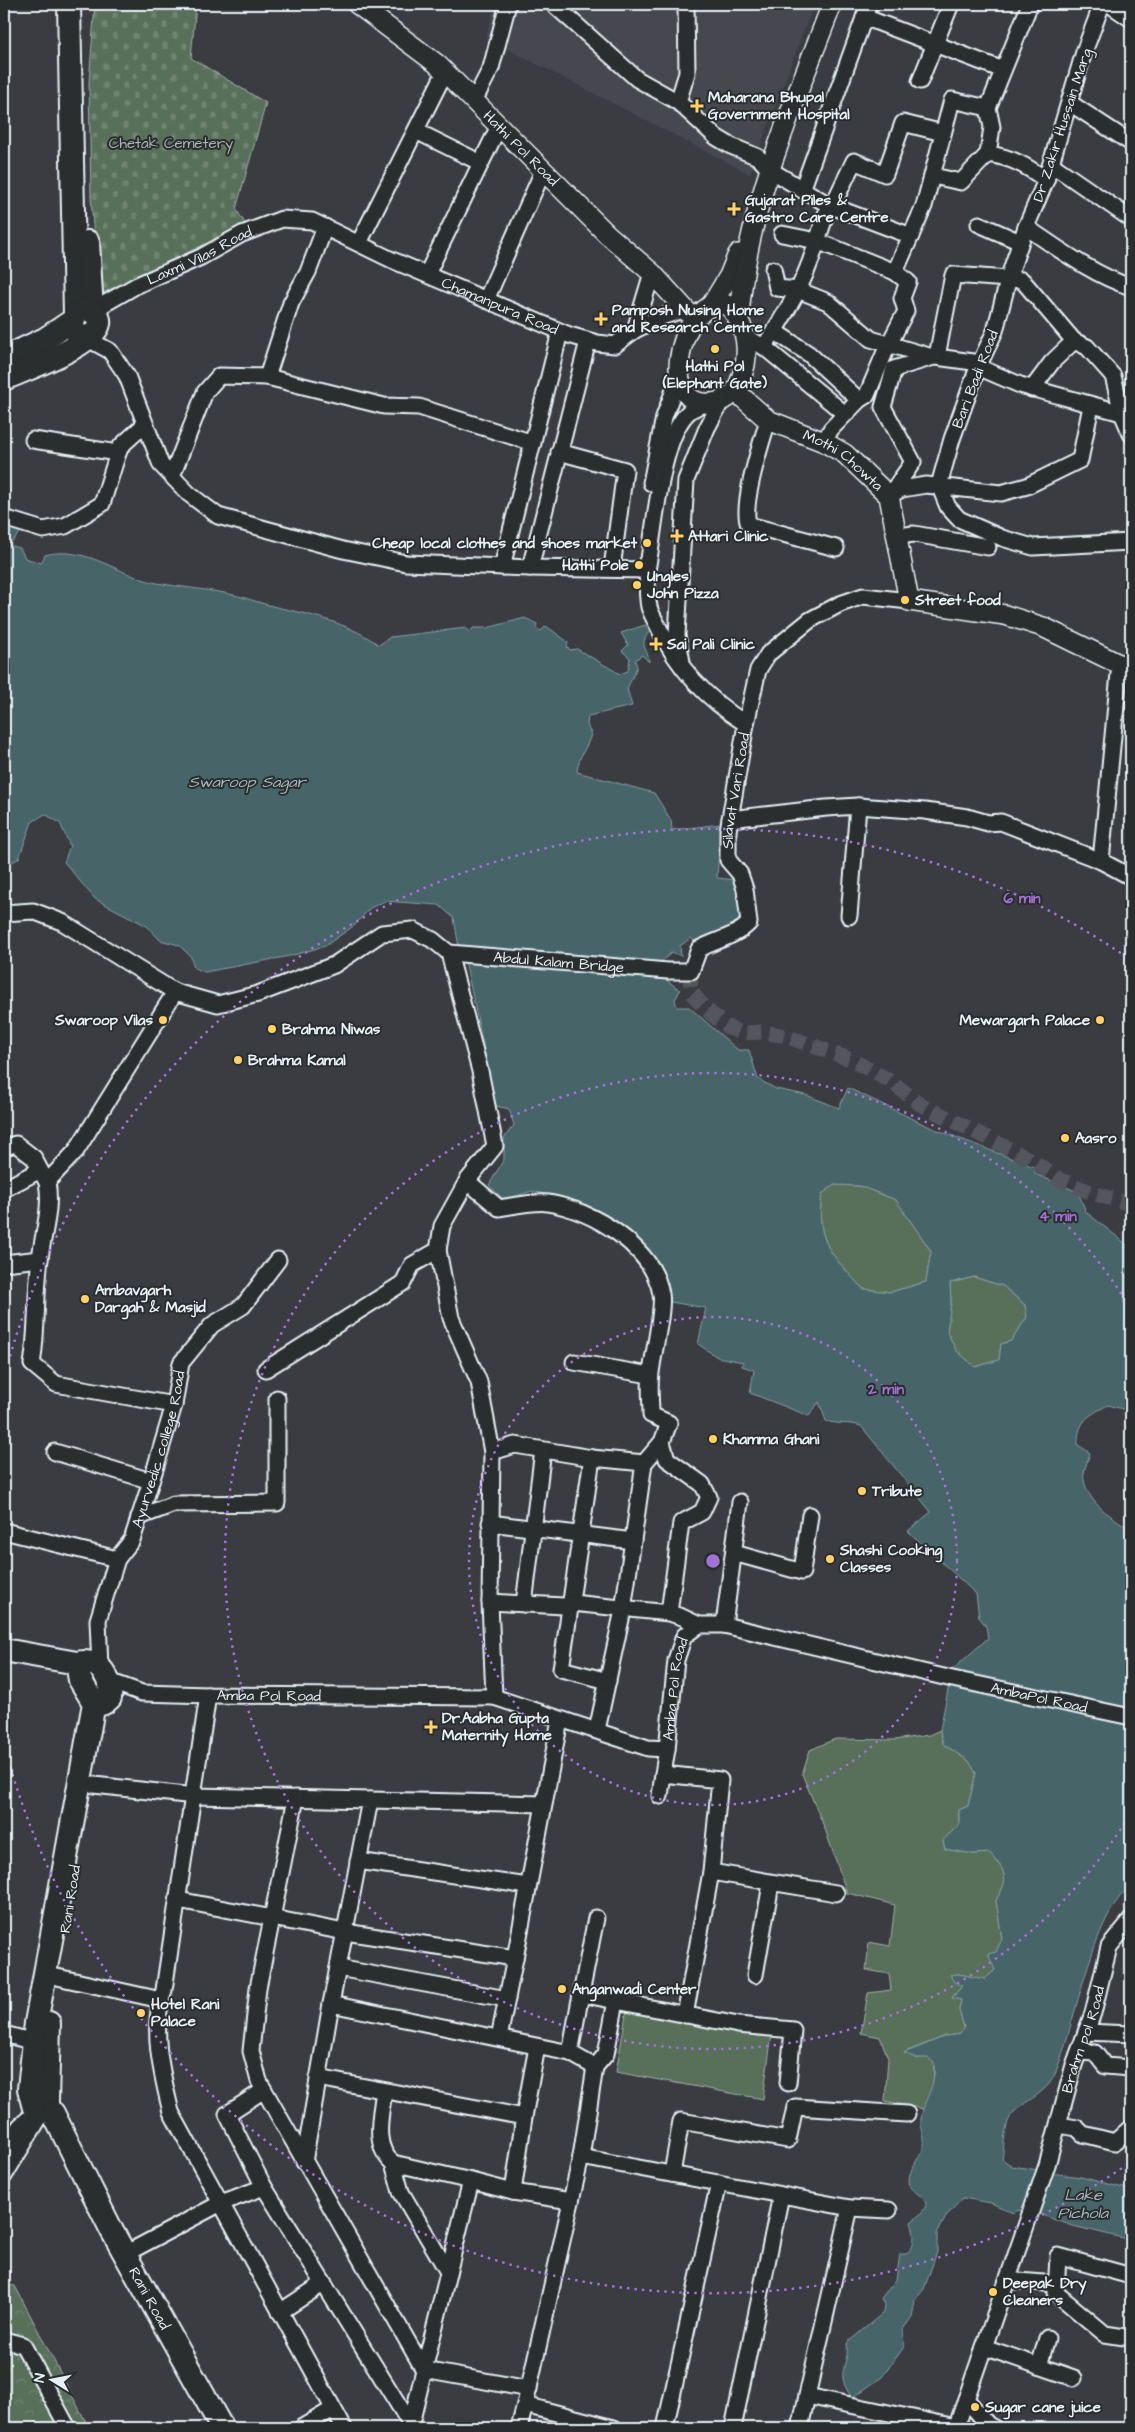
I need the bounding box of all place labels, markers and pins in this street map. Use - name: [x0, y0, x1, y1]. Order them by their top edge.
- place label: Maharana Bhupal Government Hospital: [708, 87, 850, 125]
- marker: Maharana Bhupal Government Hospital: [690, 99, 704, 113]
- place label: Gujarat Piles & Gastro Care Centre: [745, 190, 889, 228]
- marker: Gujarat Piles & Gastro Care Centre: [727, 202, 741, 216]
- place label: Pamposh Nusing Home and Research Centre: [611, 300, 764, 338]
- marker: Pamposh Nusing Home and Research Centre: [594, 312, 608, 326]
- marker: Hathi Pol (Elephant Gate): [709, 343, 721, 355]
- place label: Hathi Pol (Elephant Gate): [662, 356, 768, 394]
- place label: Attari Clinic: [688, 526, 769, 547]
- marker: Attari Clinic: [670, 529, 684, 543]
- place label: Cheap local clothes and shoes market: [372, 533, 638, 554]
- marker: Cheap local clothes and shoes market: [641, 537, 653, 549]
- place label: Hathi Pole: [562, 555, 629, 576]
- marker: Hathi Pole: [633, 559, 645, 571]
- place label: Ungles John Pizza: [646, 566, 719, 604]
- marker: Ungles John Pizza: [631, 579, 643, 591]
- place label: Street food: [914, 590, 1001, 611]
- marker: Street food: [899, 594, 911, 606]
- place label: Sai Pali Clinic: [666, 634, 755, 655]
- marker: Sai Pali Clinic: [649, 637, 663, 651]
- place label: Swaroop Vilas: [54, 1010, 153, 1031]
- place label: Mewargarh Palace: [960, 1010, 1090, 1033]
- marker: Swaroop Vilas: [157, 1014, 169, 1026]
- marker: Mewargarh Palace: [1094, 1014, 1106, 1026]
- place label: Brahma Niwas: [282, 1019, 381, 1040]
- marker: Brahma Niwas: [266, 1023, 278, 1035]
- place label: Brahma Kamal: [248, 1050, 346, 1071]
- marker: Brahma Kamal: [232, 1054, 244, 1066]
- place label: Aasro: [1075, 1128, 1117, 1149]
- marker: Aasro: [1059, 1132, 1071, 1144]
- place label: Ambavgarh Dargah & Masjid: [95, 1280, 206, 1320]
- marker: Ambavgarh Dargah & Masjid: [79, 1293, 91, 1305]
- place label: Khamma Ghani: [723, 1429, 820, 1450]
- marker: Khamma Ghani: [707, 1433, 719, 1445]
- place label: Tribute: [871, 1481, 922, 1502]
- marker: Tribute: [856, 1485, 868, 1497]
- place label: Shashi Cooking Classes: [839, 1540, 942, 1578]
- centre of rings: [704, 1552, 722, 1570]
- marker: Shashi Cooking Classes: [824, 1553, 836, 1565]
- place label: Dr.Aabha Gupta Maternity Home: [442, 1708, 552, 1747]
- marker: Dr.Aabha Gupta Maternity Home: [424, 1720, 438, 1734]
- place label: Anganwadi Center: [572, 1979, 697, 2002]
- marker: Anganwadi Center: [556, 1983, 568, 1995]
- place label: Hotel Rani Palace: [151, 1994, 220, 2032]
- marker: Hotel Rani Palace: [135, 2007, 147, 2019]
- place label: Deepak Dry Cleaners: [1003, 2273, 1087, 2311]
- marker: Deepak Dry Cleaners: [987, 2286, 999, 2298]
- place label: Sugar cane juice: [984, 2397, 1101, 2420]
- marker: Sugar cane juice: [969, 2401, 981, 2413]

